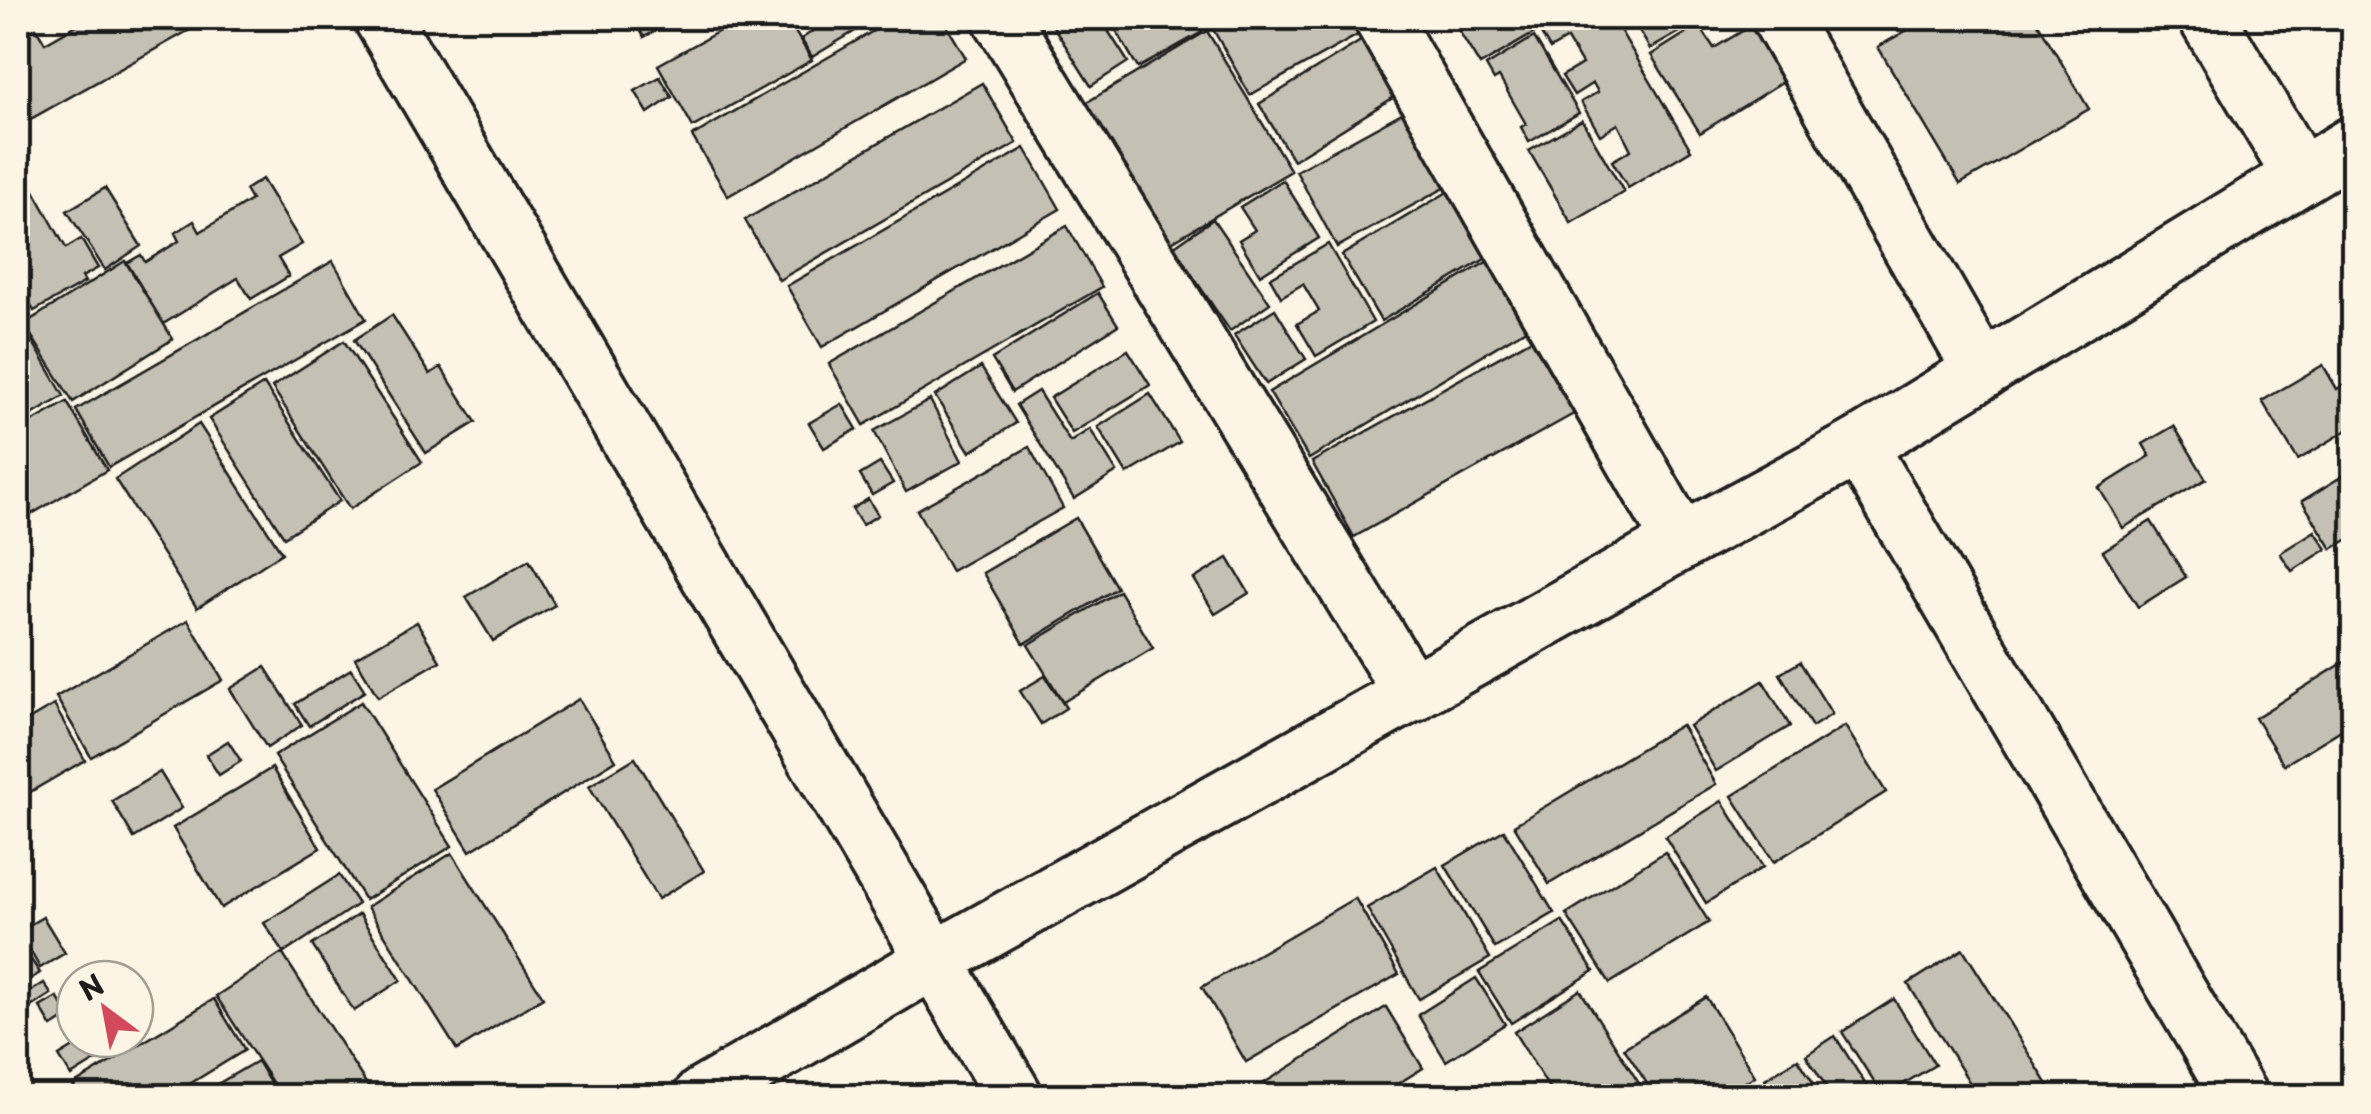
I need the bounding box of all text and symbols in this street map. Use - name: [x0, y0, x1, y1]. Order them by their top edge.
- north arrow: [55, 959, 155, 1059]
- text: N: [70, 962, 112, 1011]

